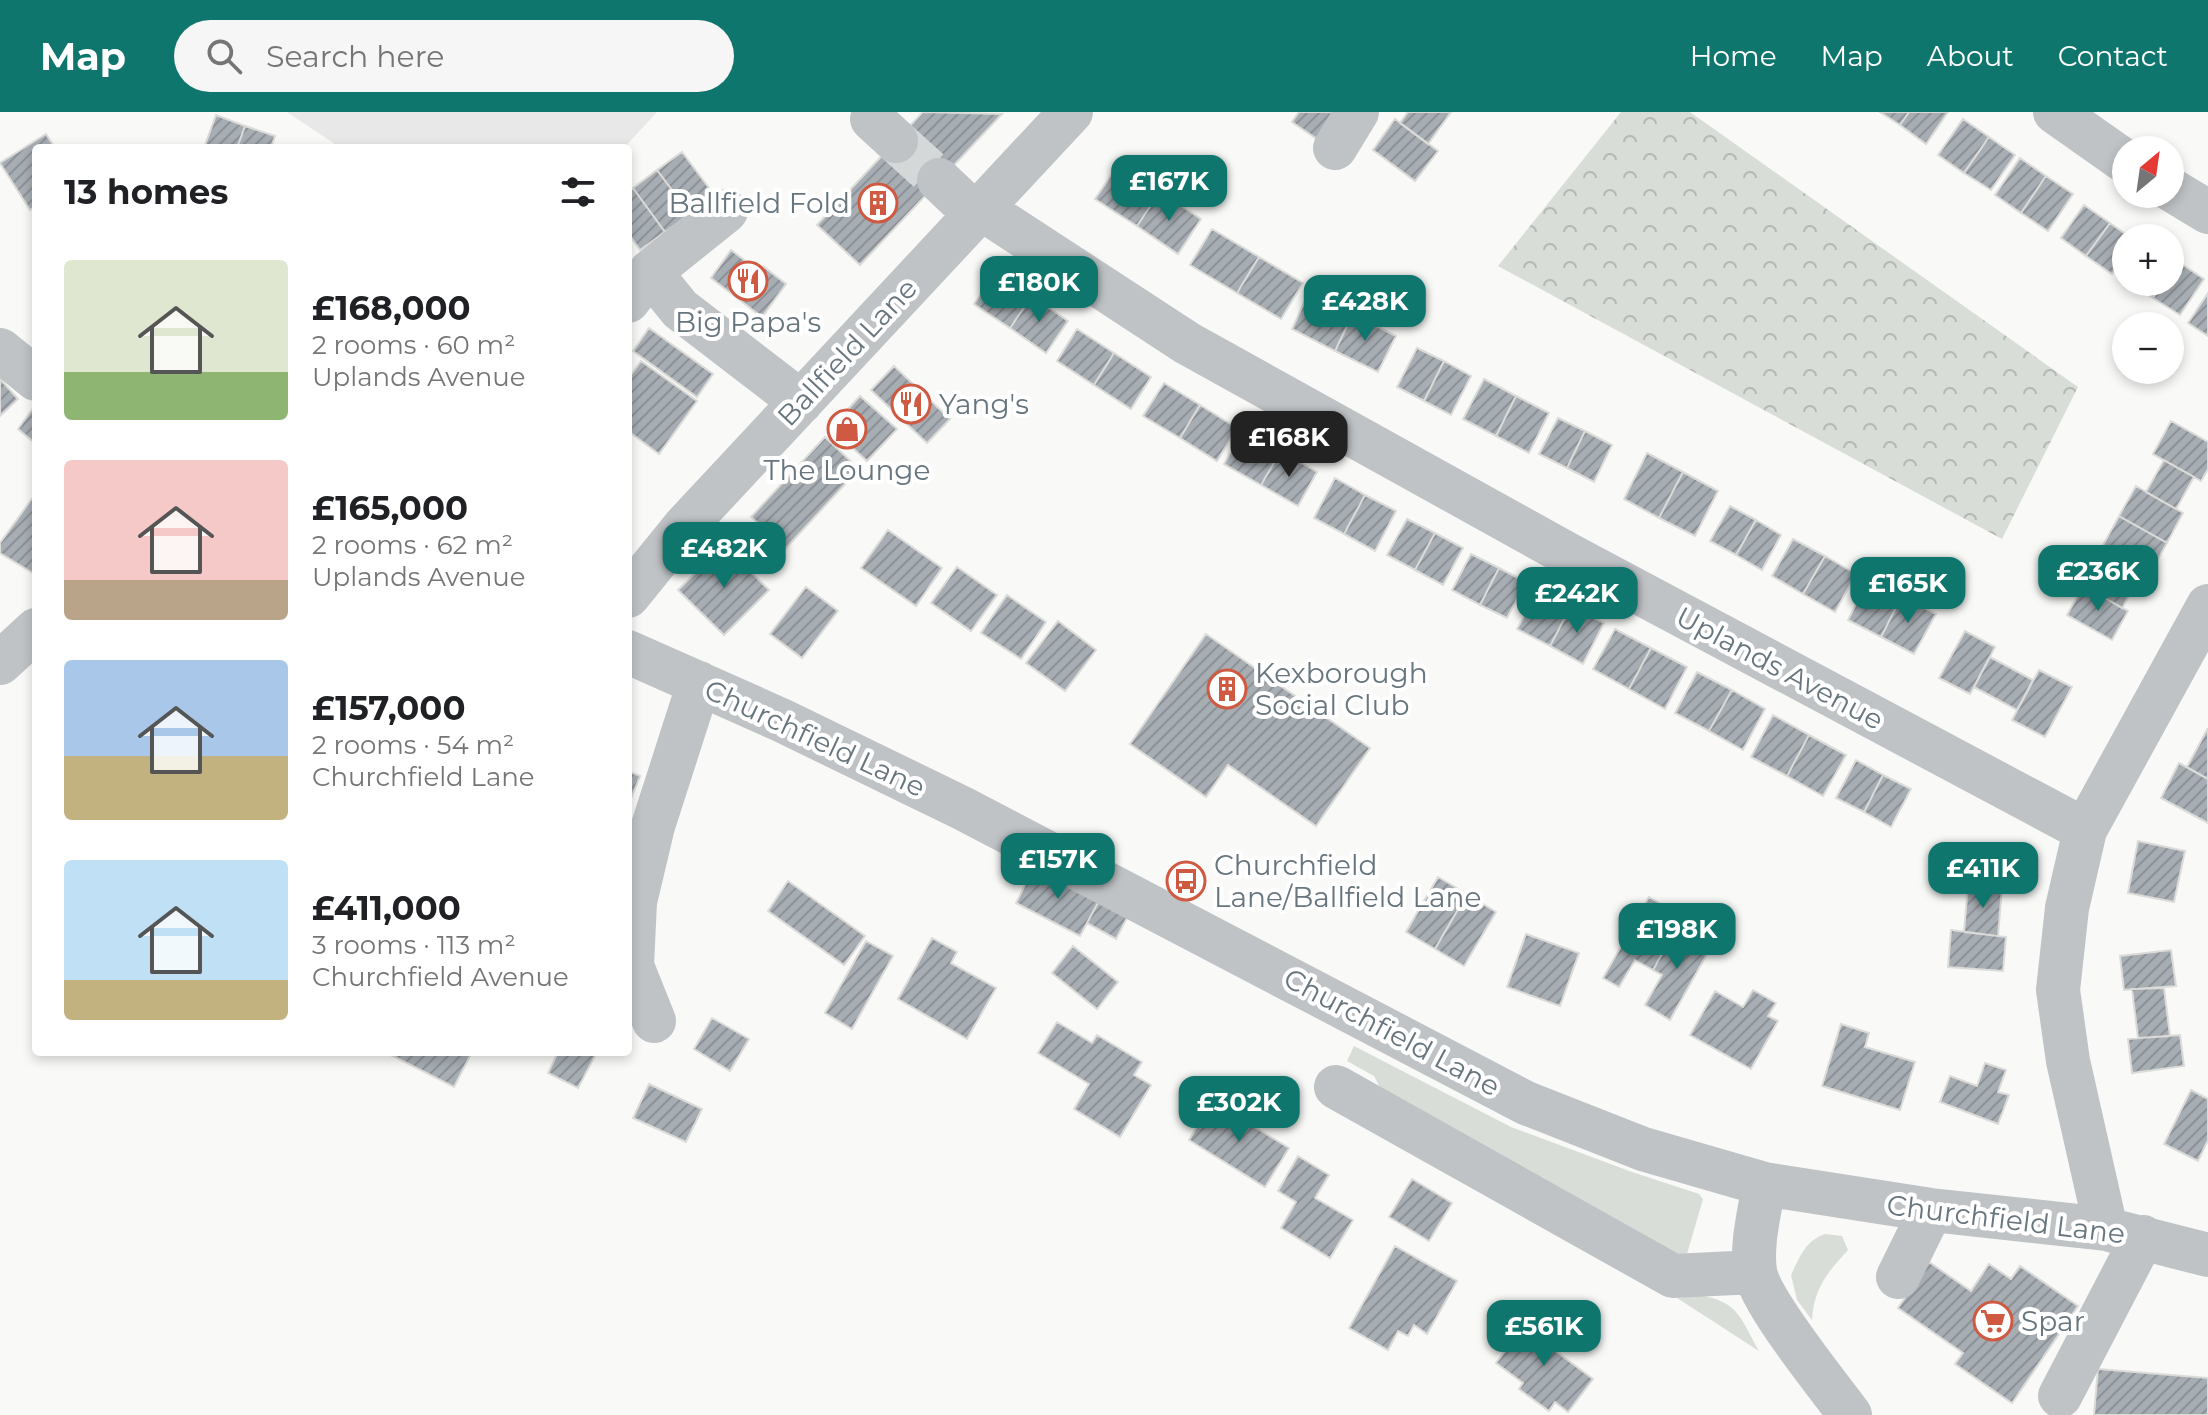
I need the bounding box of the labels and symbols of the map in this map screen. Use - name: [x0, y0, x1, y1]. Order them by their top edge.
- north arrow: [2112, 136, 2184, 208]
- pin: £167K: [1113, 155, 1225, 223]
- building icon: Ballfield Fold: [857, 182, 899, 224]
- place label: Ballfield Fold: [668, 186, 850, 220]
- pin: £180K: [983, 256, 1095, 324]
- restaurant icon: Big Papa's: [727, 260, 769, 302]
- street label: Ballfield Lane: [770, 271, 924, 433]
- pin: £428K: [1309, 275, 1421, 343]
- place label: Big Papa's: [675, 305, 821, 339]
- restaurant icon: Yang's: [890, 383, 932, 425]
- place label: Yang's: [939, 387, 1029, 421]
- shop icon: The Lounge: [826, 408, 868, 450]
- pin: £168K: [1233, 411, 1345, 479]
- place label: The Lounge: [764, 453, 930, 487]
- pin: £482K: [668, 522, 780, 590]
- pin: £236K: [2042, 545, 2154, 613]
- pin: £165K: [1852, 557, 1964, 625]
- pin: £242K: [1521, 567, 1633, 635]
- street label: Uplands Avenue: [1671, 599, 1889, 737]
- place label: Kexborough Social Club: [1255, 656, 1428, 722]
- building icon: Kexborough Social Club: [1206, 668, 1248, 710]
- street label: Churchfield Lane: [699, 672, 931, 804]
- pin: £157K: [1002, 833, 1114, 901]
- pin: £411K: [1927, 842, 2039, 910]
- place label: Churchfield Lane/Ballfield Lane: [1214, 848, 1481, 914]
- bus stop icon: Churchfield Lane/Ballfield Lane: [1165, 860, 1207, 902]
- pin: £198K: [1621, 903, 1733, 971]
- street label: Churchfield Lane: [1278, 961, 1506, 1103]
- pin: £302K: [1183, 1076, 1295, 1144]
- street label: Churchfield Lane: [1885, 1188, 2127, 1250]
- pin: £561K: [1488, 1300, 1600, 1368]
- supermarket icon: Spar: [1972, 1300, 2014, 1342]
- place label: Spar: [2021, 1304, 2085, 1338]

